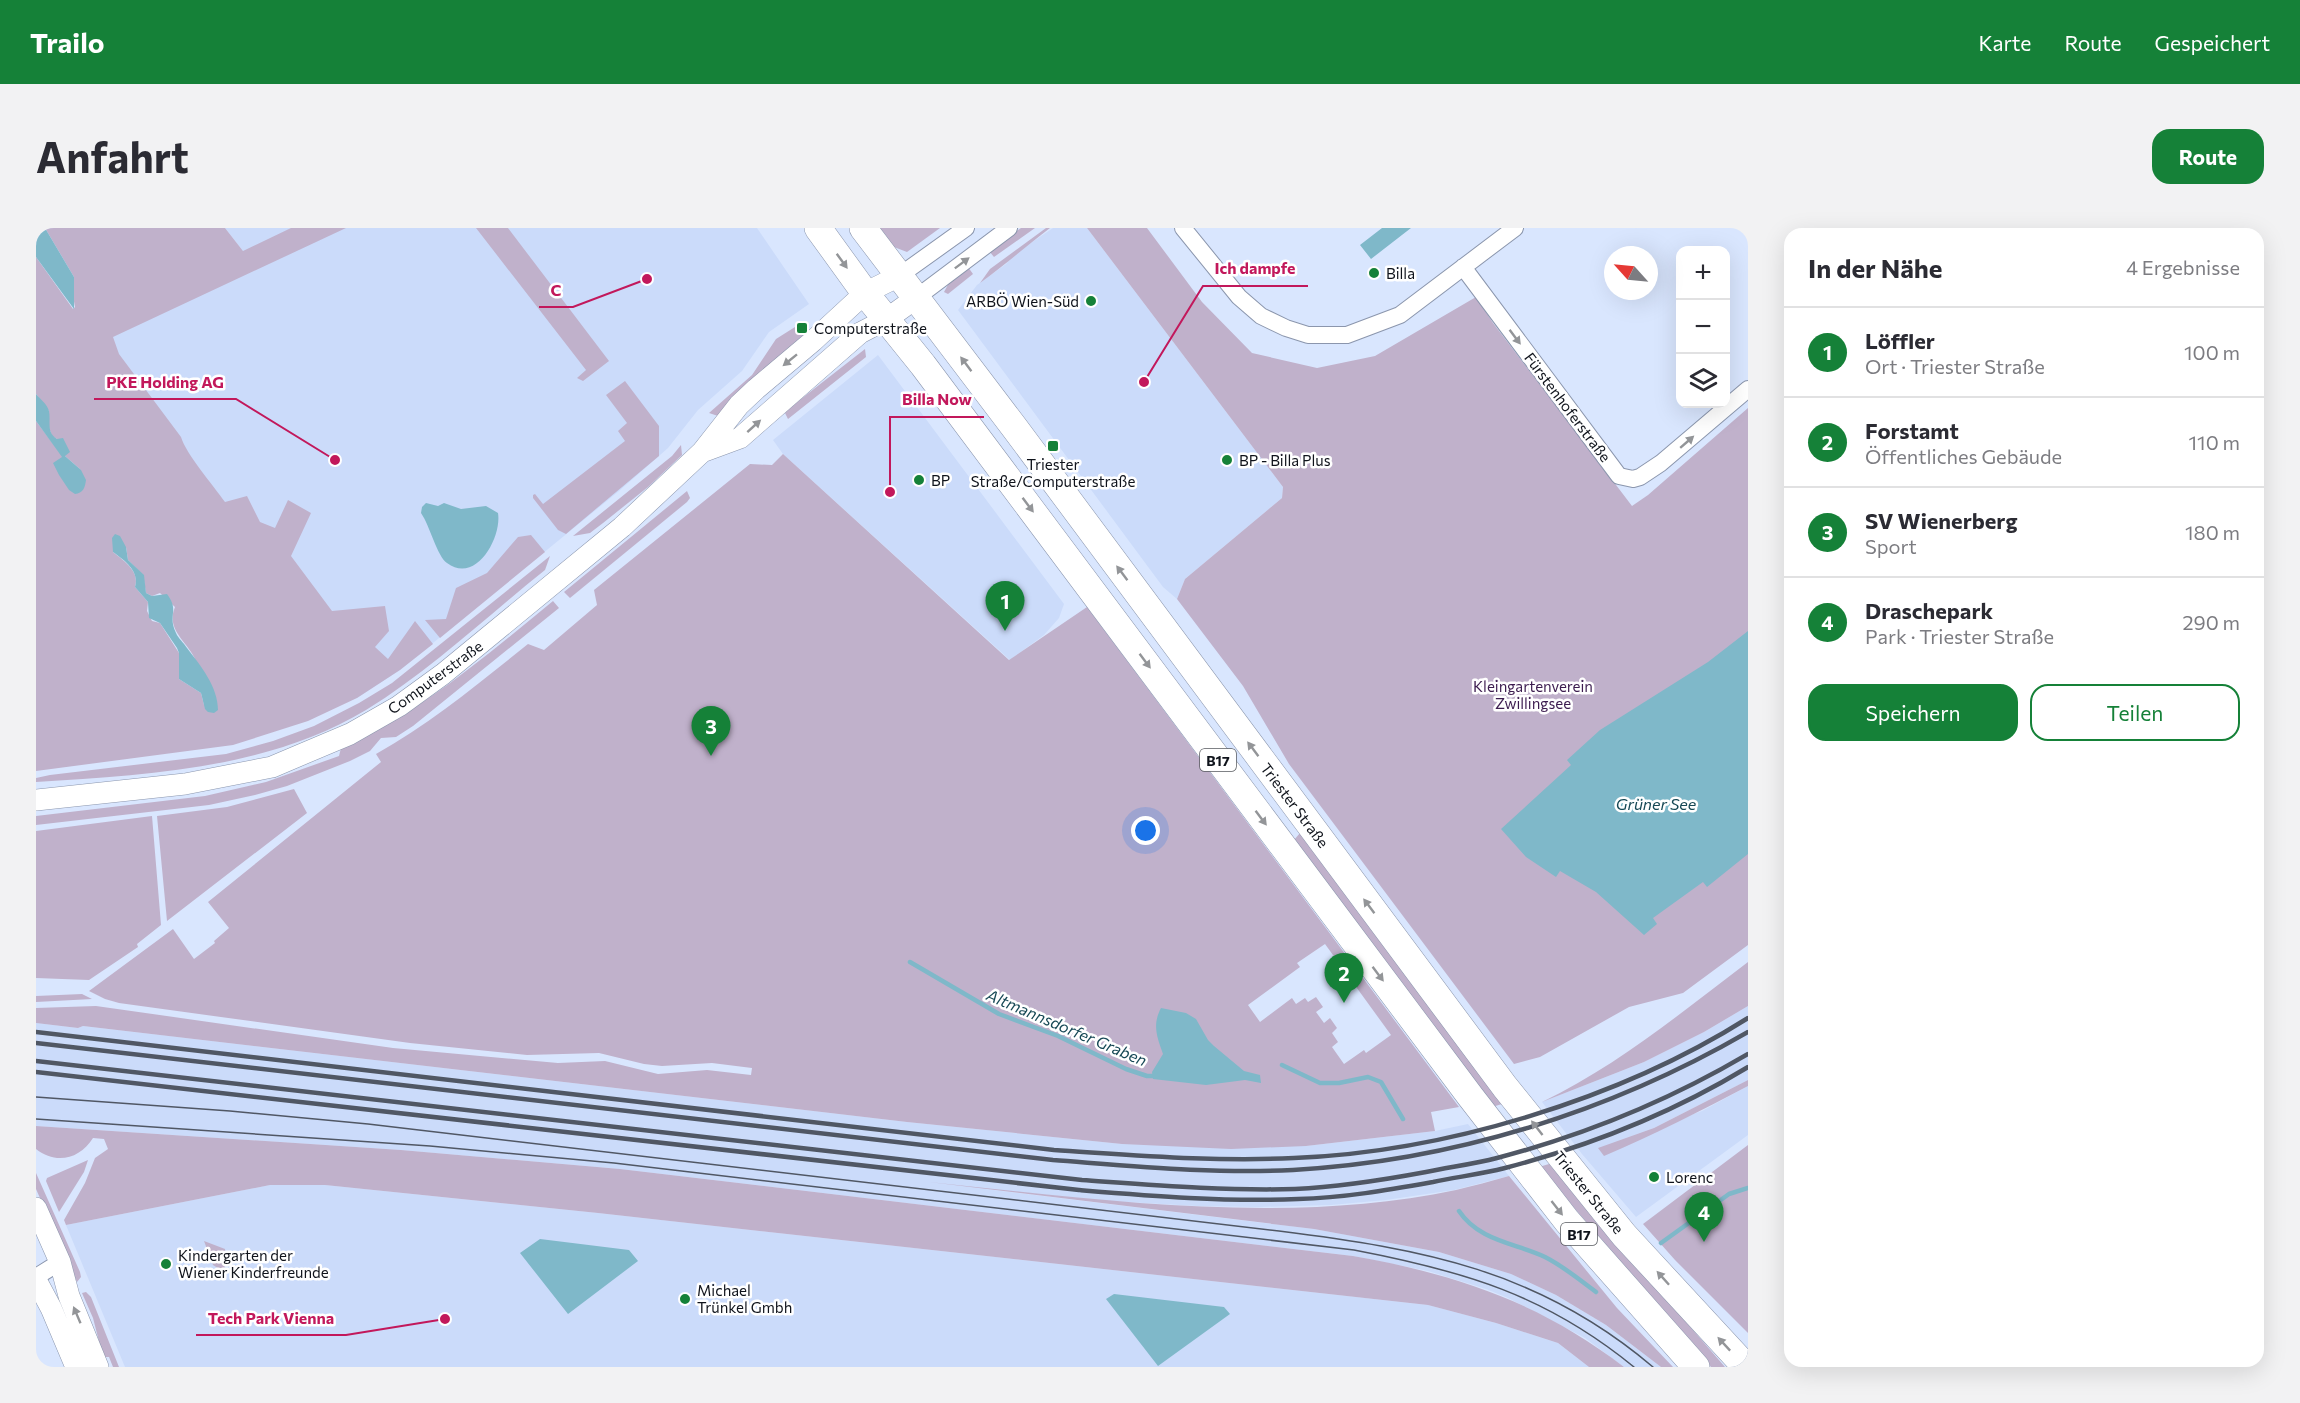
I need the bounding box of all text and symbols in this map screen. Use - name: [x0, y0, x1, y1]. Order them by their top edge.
- text: Trailo: [30, 25, 105, 59]
- text: Karte: [1978, 30, 2031, 55]
- text: Route: [2064, 30, 2122, 55]
- text: Gespeichert: [2155, 30, 2270, 55]
- button: Route: [2152, 129, 2264, 184]
- text: Anfahrt: [36, 130, 189, 182]
- north arrow: [1604, 246, 1658, 300]
- map controls: [1676, 246, 1730, 408]
- button: +: [1676, 246, 1730, 300]
- one-way arrow: [836, 252, 848, 268]
- callout: Ich dampfe: [1203, 252, 1308, 286]
- text: In der Nähe: [1808, 252, 1943, 283]
- text: 4 Ergebnisse: [2126, 255, 2240, 279]
- one-way arrow: [954, 257, 970, 269]
- text: Ich dampfe: [1215, 258, 1295, 277]
- place label: Billa: [1386, 264, 1415, 282]
- marker: Billa: [1367, 266, 1381, 280]
- callout: C: [539, 273, 573, 307]
- text: C: [551, 280, 562, 299]
- place label: ARBÖ Wien-Süd: [966, 292, 1079, 310]
- marker: ARBÖ Wien-Süd: [1084, 294, 1098, 308]
- button: −: [1676, 300, 1730, 354]
- place label: Computerstraße: [814, 319, 927, 337]
- marker: Computerstraße: [795, 321, 809, 335]
- text: Löffler: [1865, 327, 1935, 354]
- one-way arrow: [1509, 329, 1521, 344]
- text: 1: [1823, 340, 1832, 364]
- text: 100 m: [2184, 340, 2240, 364]
- street label: Fürstenhoferstraße: [1521, 349, 1615, 465]
- one-way arrow: [783, 353, 798, 366]
- button: layers: [1676, 354, 1730, 408]
- text: Ort · Triester Straße: [1865, 354, 2045, 378]
- one-way arrow: [960, 356, 972, 371]
- callout: PKE Holding AG: [94, 365, 236, 399]
- text: PKE Holding AG: [106, 372, 224, 391]
- callout: Billa Now: [890, 383, 984, 417]
- text: Billa Now: [902, 389, 973, 408]
- text: Forstamt: [1865, 417, 1959, 444]
- one-way arrow: [746, 419, 761, 433]
- text: 2: [1822, 430, 1833, 454]
- text: 110 m: [2189, 430, 2240, 454]
- one-way arrow: [1679, 435, 1694, 448]
- marker: Triester Straße/Computerstraße: [1046, 439, 1060, 453]
- text: Öffentliches Gebäude: [1865, 444, 2062, 468]
- place label: BP - Billa Plus: [1239, 451, 1331, 469]
- marker: BP - Billa Plus: [1220, 453, 1234, 467]
- place label: Triester Straße/Computerstraße: [971, 455, 1135, 490]
- place label: BP: [931, 471, 950, 489]
- marker: BP: [912, 473, 926, 487]
- one-way arrow: [1022, 496, 1034, 512]
- text: SV Wienerberg: [1865, 507, 2018, 534]
- text: 3: [1822, 520, 1833, 544]
- text: 180 m: [2185, 520, 2240, 544]
- text: Sport: [1865, 534, 1917, 558]
- one-way arrow: [1116, 566, 1128, 582]
- pin: 1: [986, 582, 1024, 631]
- text: Draschepark: [1865, 597, 1993, 624]
- text: 4: [1821, 610, 1834, 634]
- text: 290 m: [2182, 610, 2240, 634]
- text: Park · Triester Straße: [1865, 624, 2054, 648]
- street label: Computerstraße: [384, 636, 486, 717]
- one-way arrow: [1138, 654, 1150, 669]
- park label: Kleingartenverein Zwillingsee: [1473, 677, 1593, 712]
- button: Speichern: [1808, 684, 2018, 741]
- button: Teilen: [2030, 684, 2240, 741]
- pin: 3: [692, 706, 730, 756]
- one-way arrow: [1247, 742, 1259, 757]
- road number: B17: [1200, 749, 1236, 771]
- street label: Triester Straße: [1257, 759, 1333, 851]
- water label: Grüner See: [1616, 794, 1697, 813]
- one-way arrow: [1255, 809, 1267, 825]
- your location: [1131, 816, 1160, 845]
- one-way arrow: [1364, 898, 1376, 913]
- pin: 2: [1324, 954, 1364, 1003]
- one-way arrow: [1371, 966, 1383, 981]
- water label: Altmannsdorfer Graben: [983, 984, 1150, 1069]
- one-way arrow: [1532, 1121, 1544, 1136]
- street label: Triester Straße: [1550, 1147, 1628, 1237]
- place label: Lorenc: [1666, 1168, 1713, 1186]
- marker: Lorenc: [1647, 1170, 1661, 1184]
- pin: 4: [1684, 1192, 1724, 1242]
- one-way arrow: [1551, 1200, 1564, 1216]
- road number: B17: [1561, 1223, 1597, 1245]
- place label: Kindergarten der Wiener Kinderfreunde: [178, 1246, 329, 1281]
- marker: Kindergarten der Wiener Kinderfreunde: [159, 1257, 173, 1271]
- one-way arrow: [1656, 1270, 1670, 1285]
- place label: Michael Trünkel Gmbh: [697, 1281, 792, 1316]
- marker: Michael Trünkel Gmbh: [678, 1292, 692, 1306]
- callout: Tech Park Vienna: [196, 1301, 346, 1335]
- one-way arrow: [72, 1306, 82, 1324]
- text: Tech Park Vienna: [208, 1308, 334, 1327]
- one-way arrow: [1717, 1336, 1731, 1351]

